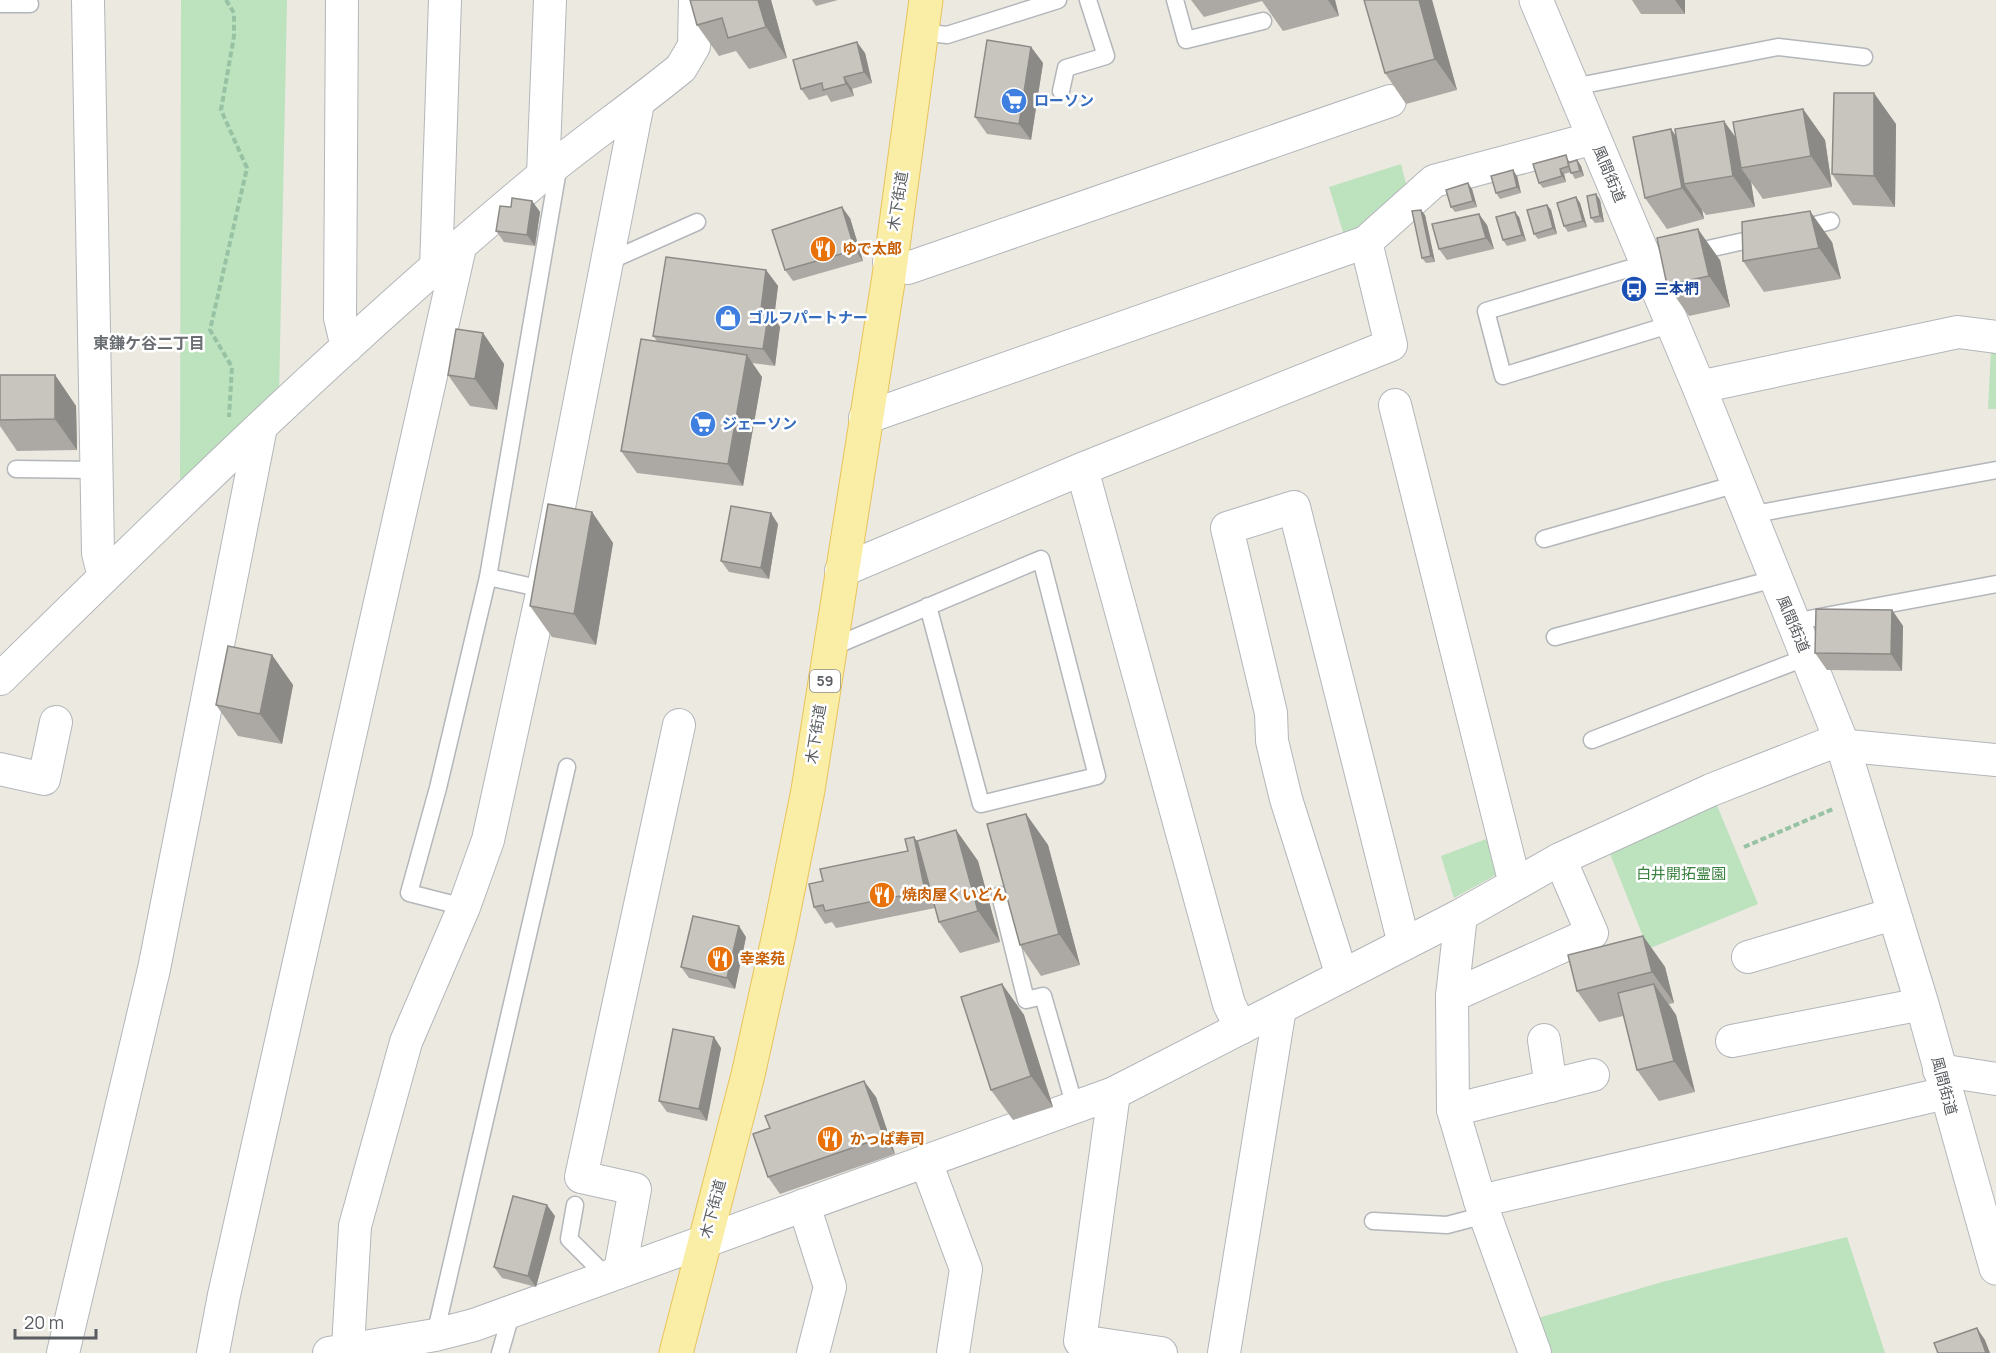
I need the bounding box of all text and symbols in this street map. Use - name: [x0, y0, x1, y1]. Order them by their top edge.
- supermarket icon: ローソン: [999, 86, 1029, 116]
- place label: ローソン: [1034, 90, 1094, 111]
- street label: 風間街道: [1588, 142, 1631, 206]
- street label: 木下街道: [882, 170, 913, 232]
- restaurant icon: ゆで太郎: [808, 234, 838, 264]
- place label: ゆで太郎: [842, 238, 902, 259]
- bus stop icon: 三本椚: [1619, 274, 1649, 304]
- place label: 三本椚: [1654, 278, 1699, 299]
- shop icon: ゴルフパートナー: [713, 303, 743, 333]
- place label: ゴルフパートナー: [748, 307, 868, 328]
- district label: 東鎌ケ谷二丁目: [93, 332, 205, 354]
- supermarket icon: ジェーソン: [688, 409, 718, 439]
- place label: ジェーソン: [722, 413, 797, 434]
- street label: 風間街道: [1772, 592, 1815, 656]
- road number: 59: [810, 670, 840, 692]
- street label: 木下街道: [800, 703, 831, 765]
- park label: 白井開拓霊園: [1636, 863, 1726, 884]
- restaurant icon: 焼肉屋くいどん: [867, 880, 897, 910]
- place label: 焼肉屋くいどん: [902, 884, 1007, 905]
- restaurant icon: 幸楽苑: [705, 944, 735, 974]
- place label: 幸楽苑: [740, 948, 785, 969]
- street label: 風間街道: [1927, 1054, 1962, 1118]
- restaurant icon: かっぱ寿司: [815, 1124, 845, 1154]
- place label: かっぱ寿司: [850, 1128, 925, 1149]
- street label: 木下街道: [695, 1177, 730, 1241]
- scale bar: [15, 1302, 96, 1340]
- text: 20 m: [24, 1310, 64, 1334]

